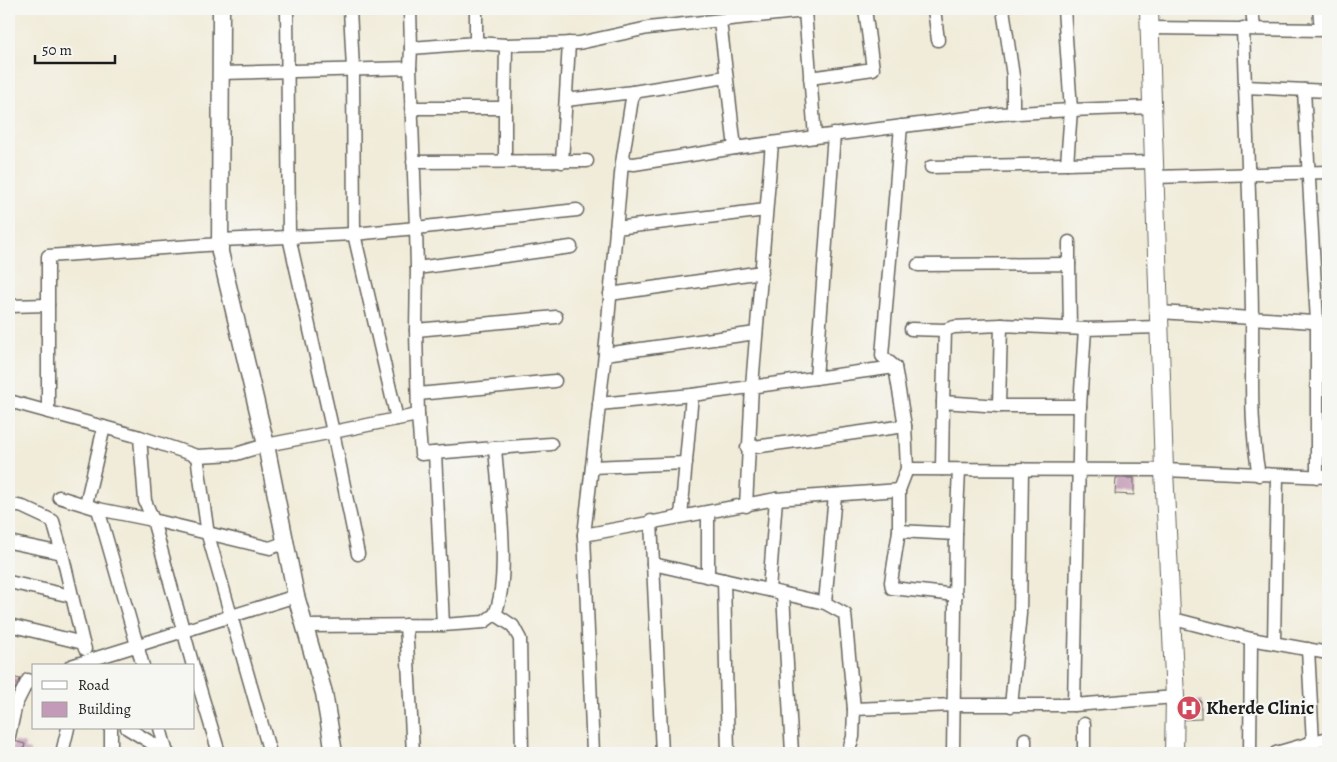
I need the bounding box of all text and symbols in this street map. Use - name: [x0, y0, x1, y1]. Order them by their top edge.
- scale bar: [35, 32, 115, 64]
- text: 50 m: [42, 40, 72, 60]
- legend: [32, 664, 195, 730]
- text: Road: [78, 675, 110, 695]
- hospital icon: Kherde Clinic: [1176, 695, 1202, 721]
- place label: Kherde Clinic: [1206, 695, 1314, 721]
- text: Building: [78, 699, 131, 719]

